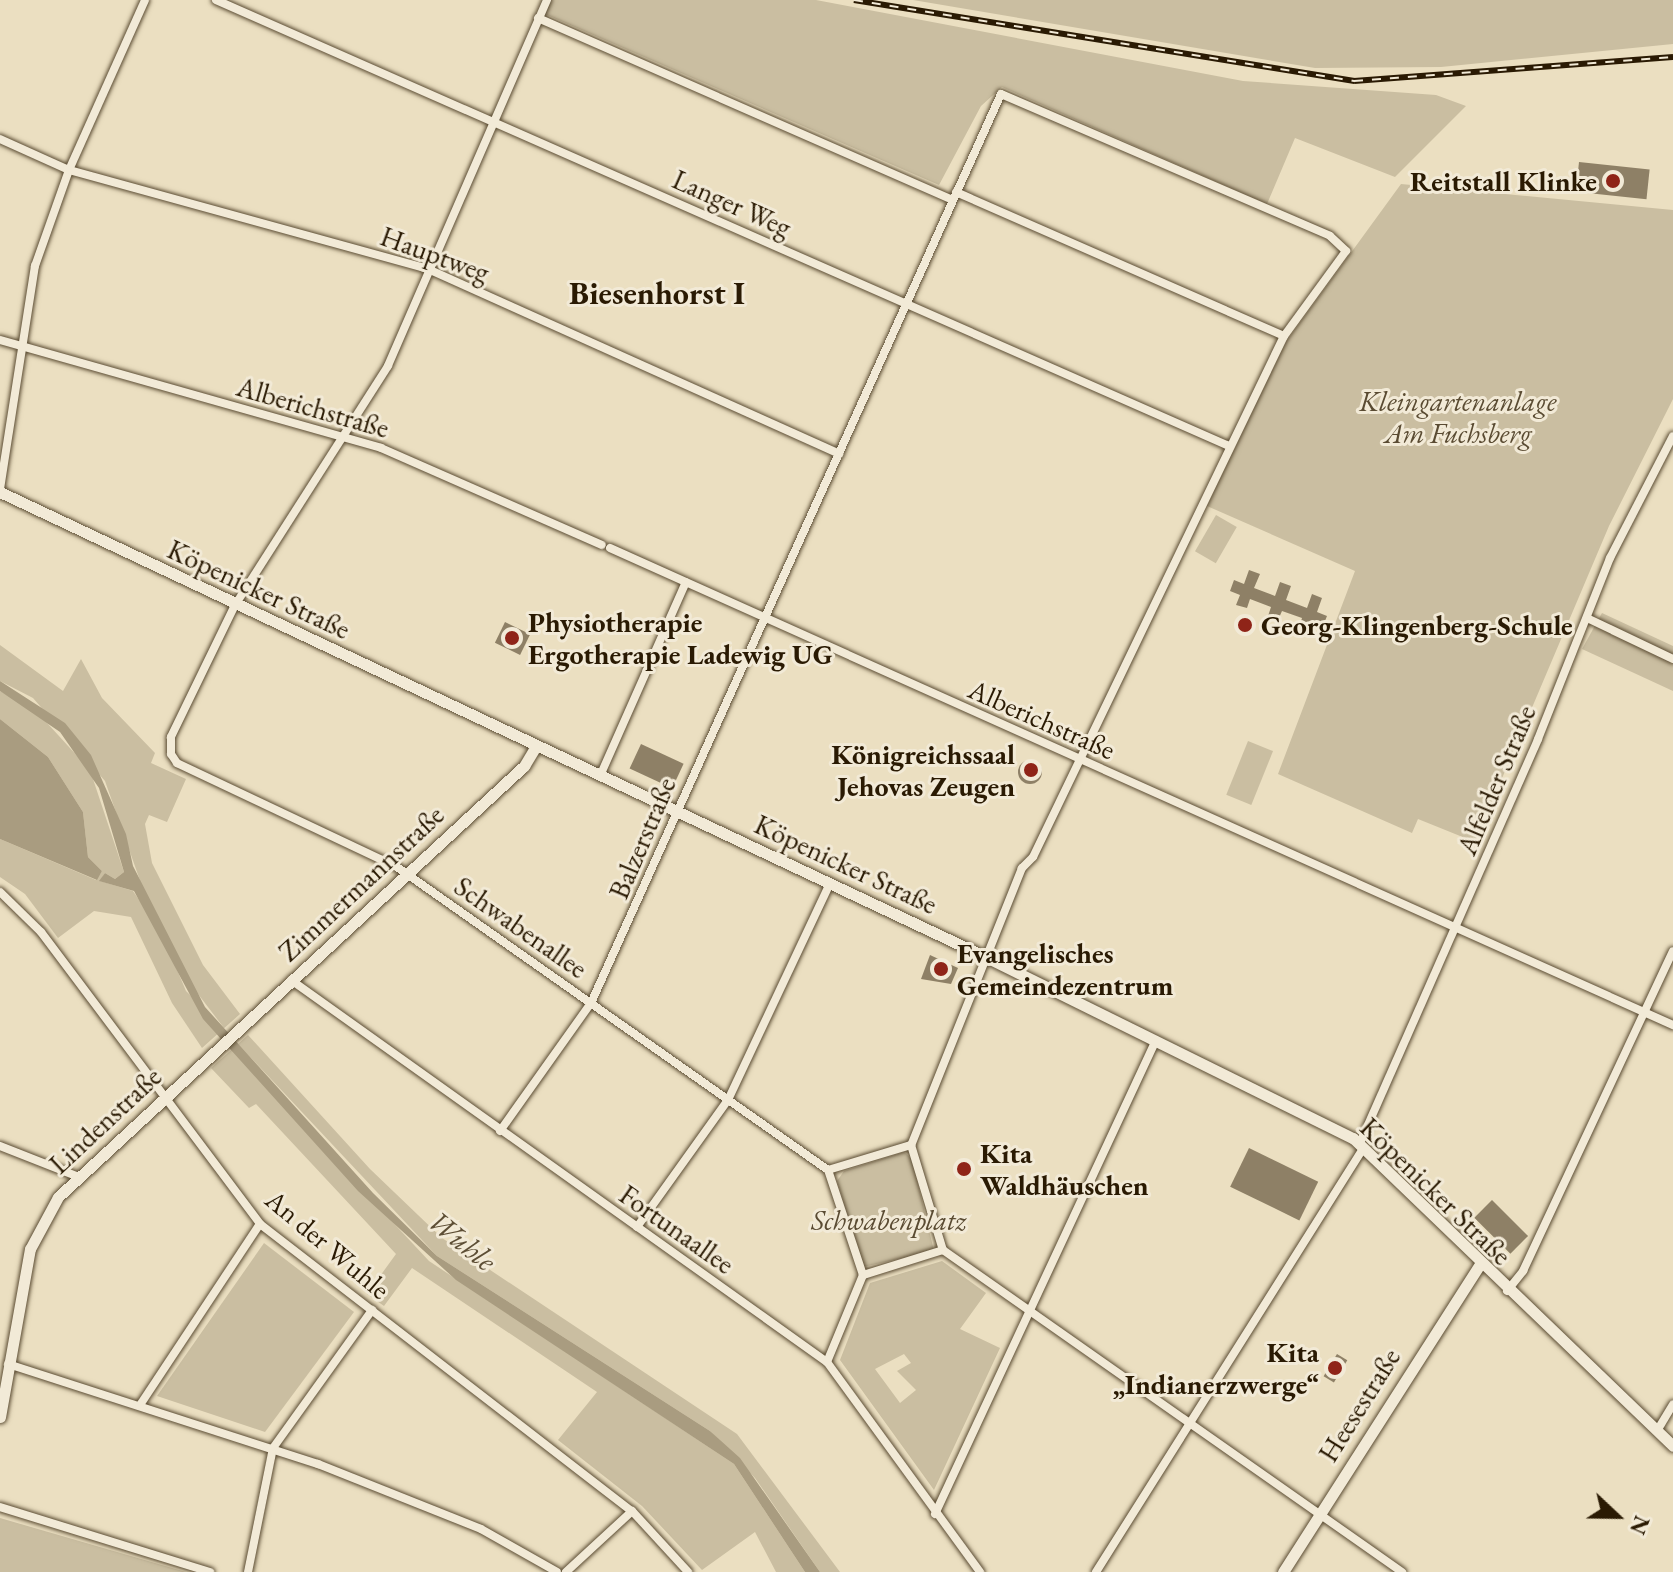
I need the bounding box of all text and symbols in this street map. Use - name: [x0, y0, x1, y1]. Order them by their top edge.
- street label: Langer Weg: [667, 162, 797, 244]
- place label: Reitstall Klinke: [1410, 164, 1597, 198]
- marker: Reitstall Klinke: [1604, 172, 1622, 190]
- street label: Hauptweg: [376, 219, 494, 289]
- district label: Biesenhorst I: [569, 274, 745, 312]
- street label: Alberichstraße: [233, 369, 393, 445]
- park label: Kleingartenanlage Am Fuchsberg: [1359, 384, 1557, 450]
- street label: Köpenicker Straße: [162, 532, 356, 646]
- place label: Physiotherapie Ergotherapie Ladewig UG: [528, 605, 833, 671]
- place label: Georg-Klingenberg-Schule: [1261, 608, 1573, 642]
- marker: Georg-Klingenberg-Schule: [1236, 616, 1254, 634]
- marker: Physiotherapie Ergotherapie Ladewig UG: [503, 629, 521, 647]
- street label: Alberichstraße: [964, 672, 1120, 766]
- street label: Alfelder Straße: [1449, 700, 1543, 860]
- place label: Königreichssaal Jehovas Zeugen: [831, 737, 1015, 803]
- marker: Königreichssaal Jehovas Zeugen: [1022, 761, 1040, 779]
- street label: Balzerstraße: [601, 772, 683, 904]
- street label: Zimmermannstraße: [271, 798, 451, 968]
- street label: Köpenicker Straße: [749, 807, 943, 921]
- street label: Schwabenallee: [448, 869, 594, 985]
- place label: Evangelisches Gemeindezentrum: [957, 936, 1173, 1002]
- marker: Evangelisches Gemeindezentrum: [932, 960, 950, 978]
- street label: Lindenstraße: [42, 1060, 168, 1180]
- street label: Köpenicker Straße: [1353, 1110, 1519, 1272]
- place label: Kita Waldhäuschen: [980, 1136, 1149, 1202]
- marker: Kita Waldhäuschen: [955, 1160, 973, 1178]
- street label: Fortunaallee: [613, 1177, 741, 1281]
- street label: An der Wuhle: [259, 1182, 397, 1306]
- water label: Wuhle: [421, 1203, 503, 1279]
- park label: Schwabenplatz: [811, 1203, 967, 1237]
- place label: Kita „Indianerzwerge“: [1113, 1335, 1319, 1401]
- street label: Heesestraße: [1311, 1342, 1407, 1468]
- marker: Kita „Indianerzwerge“: [1326, 1359, 1344, 1377]
- north arrow: [1577, 1476, 1657, 1556]
- text: N: [1623, 1511, 1656, 1539]

